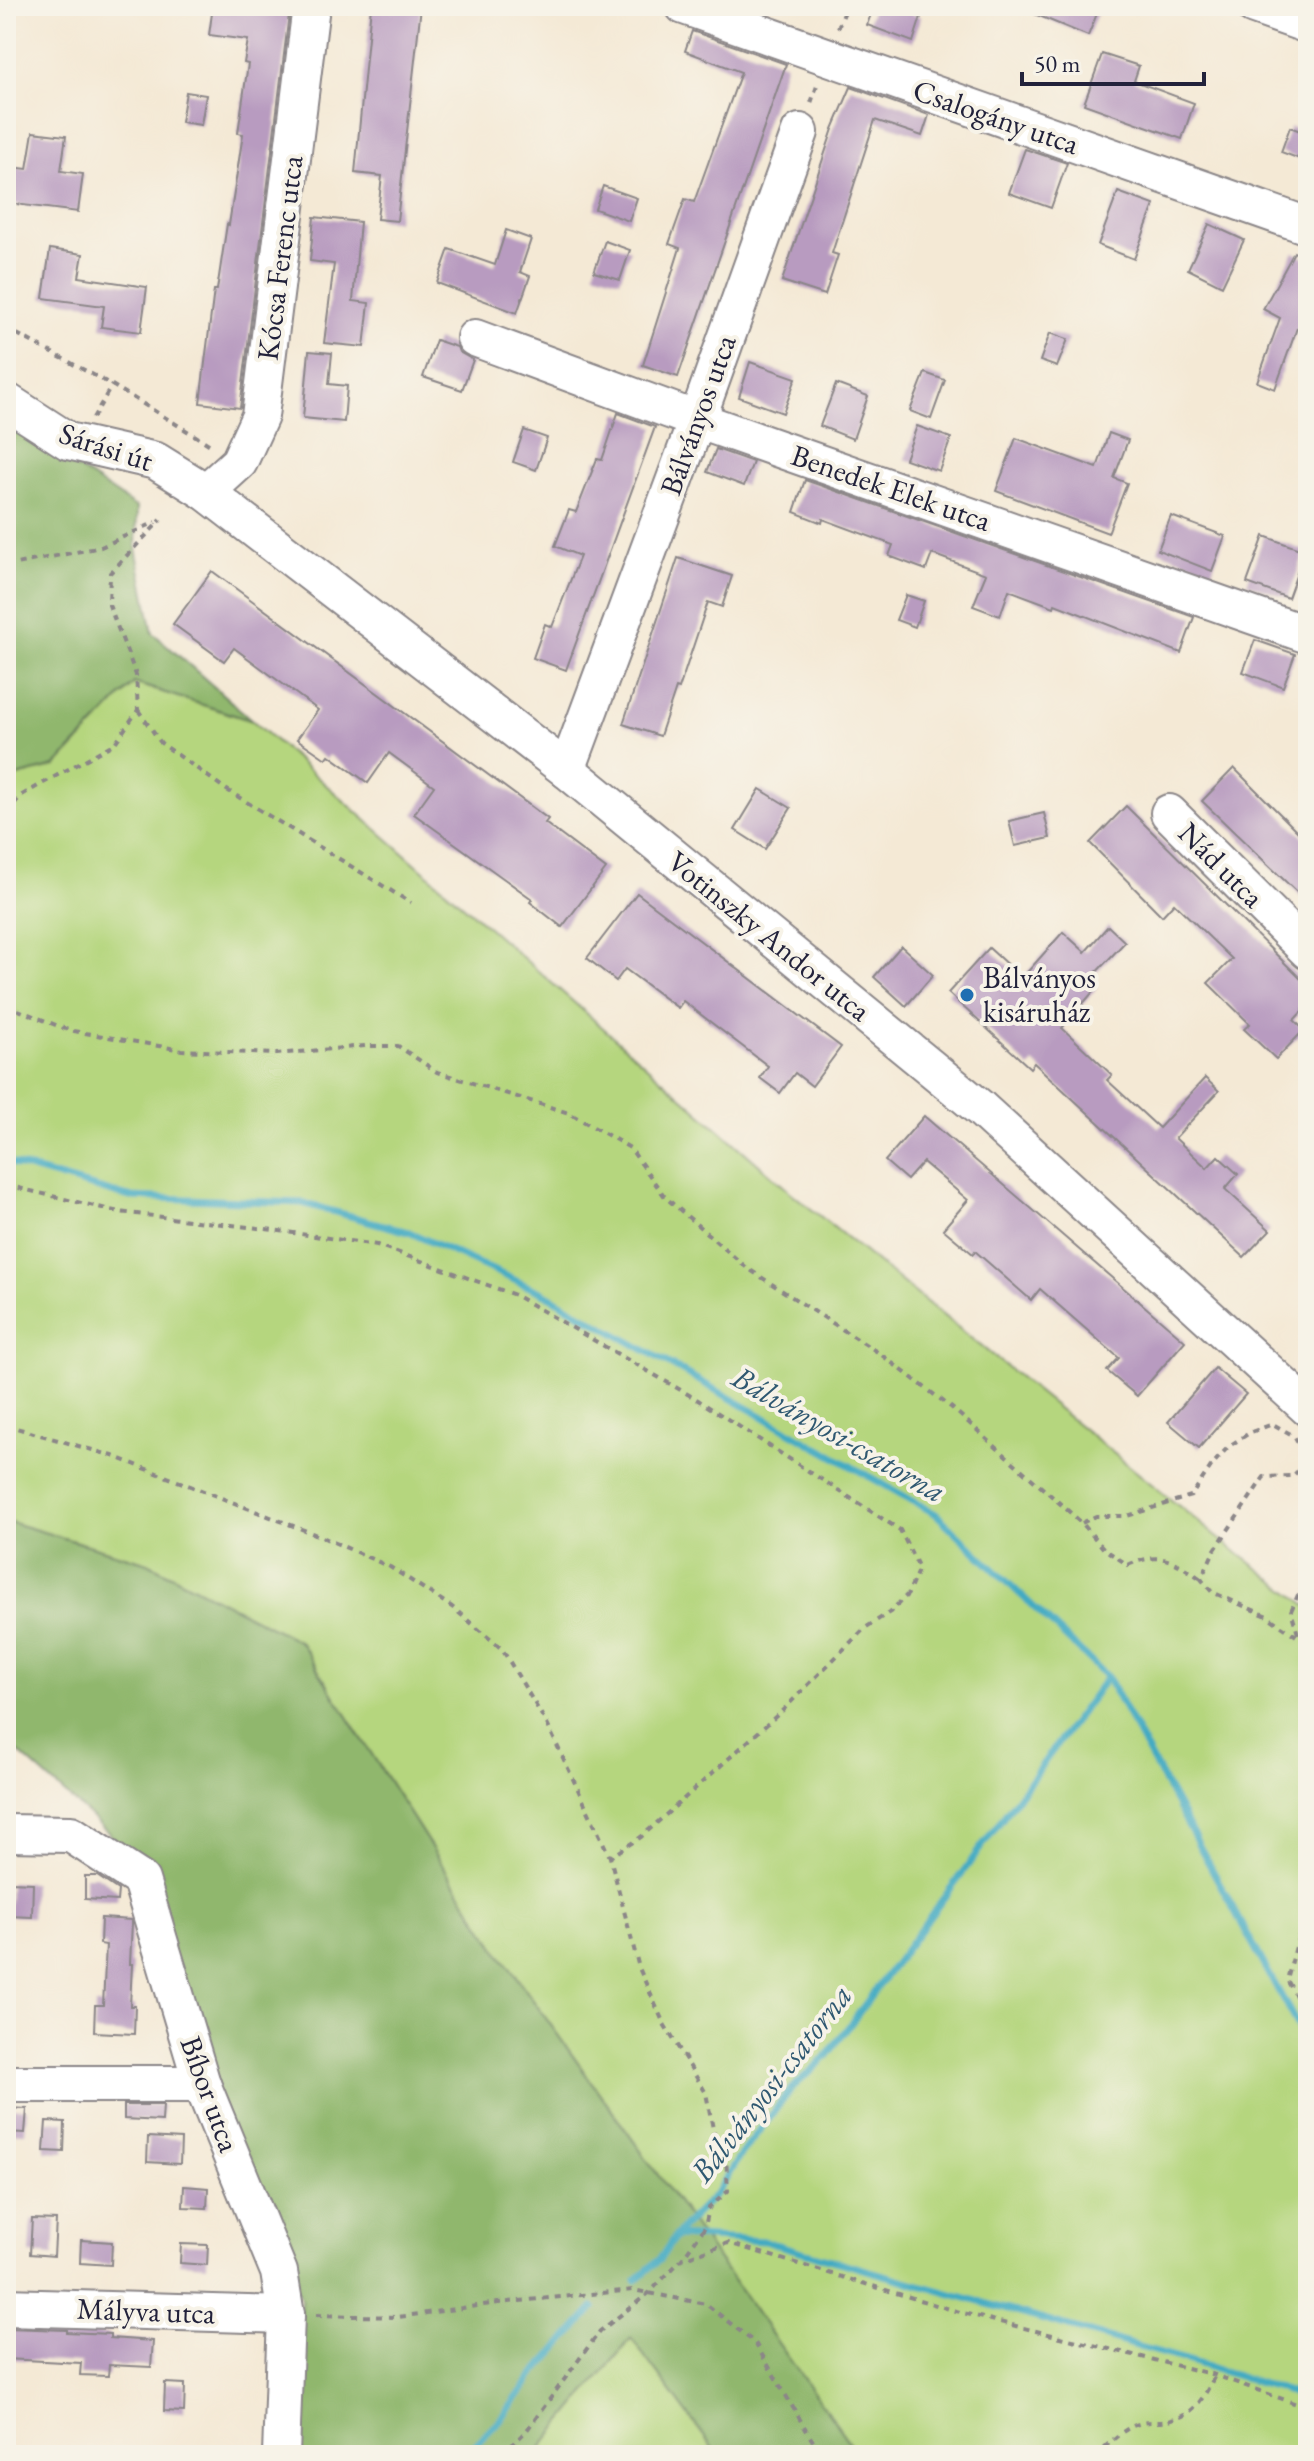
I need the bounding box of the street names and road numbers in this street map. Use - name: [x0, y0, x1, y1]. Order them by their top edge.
- street label: Csalogány utca: [908, 70, 1084, 163]
- street label: Kócsa Ferenc utca: [248, 153, 311, 363]
- street label: Bálványos utca: [650, 329, 745, 500]
- street label: Sárási út: [54, 413, 158, 480]
- street label: Benedek Elek utca: [786, 435, 996, 540]
- street label: Nád utca: [1170, 813, 1273, 916]
- street label: Votinszky Andor utca: [660, 842, 879, 1030]
- street label: Bíbor utca: [172, 2031, 249, 2157]
- street label: Mályva utca: [76, 2289, 216, 2332]

